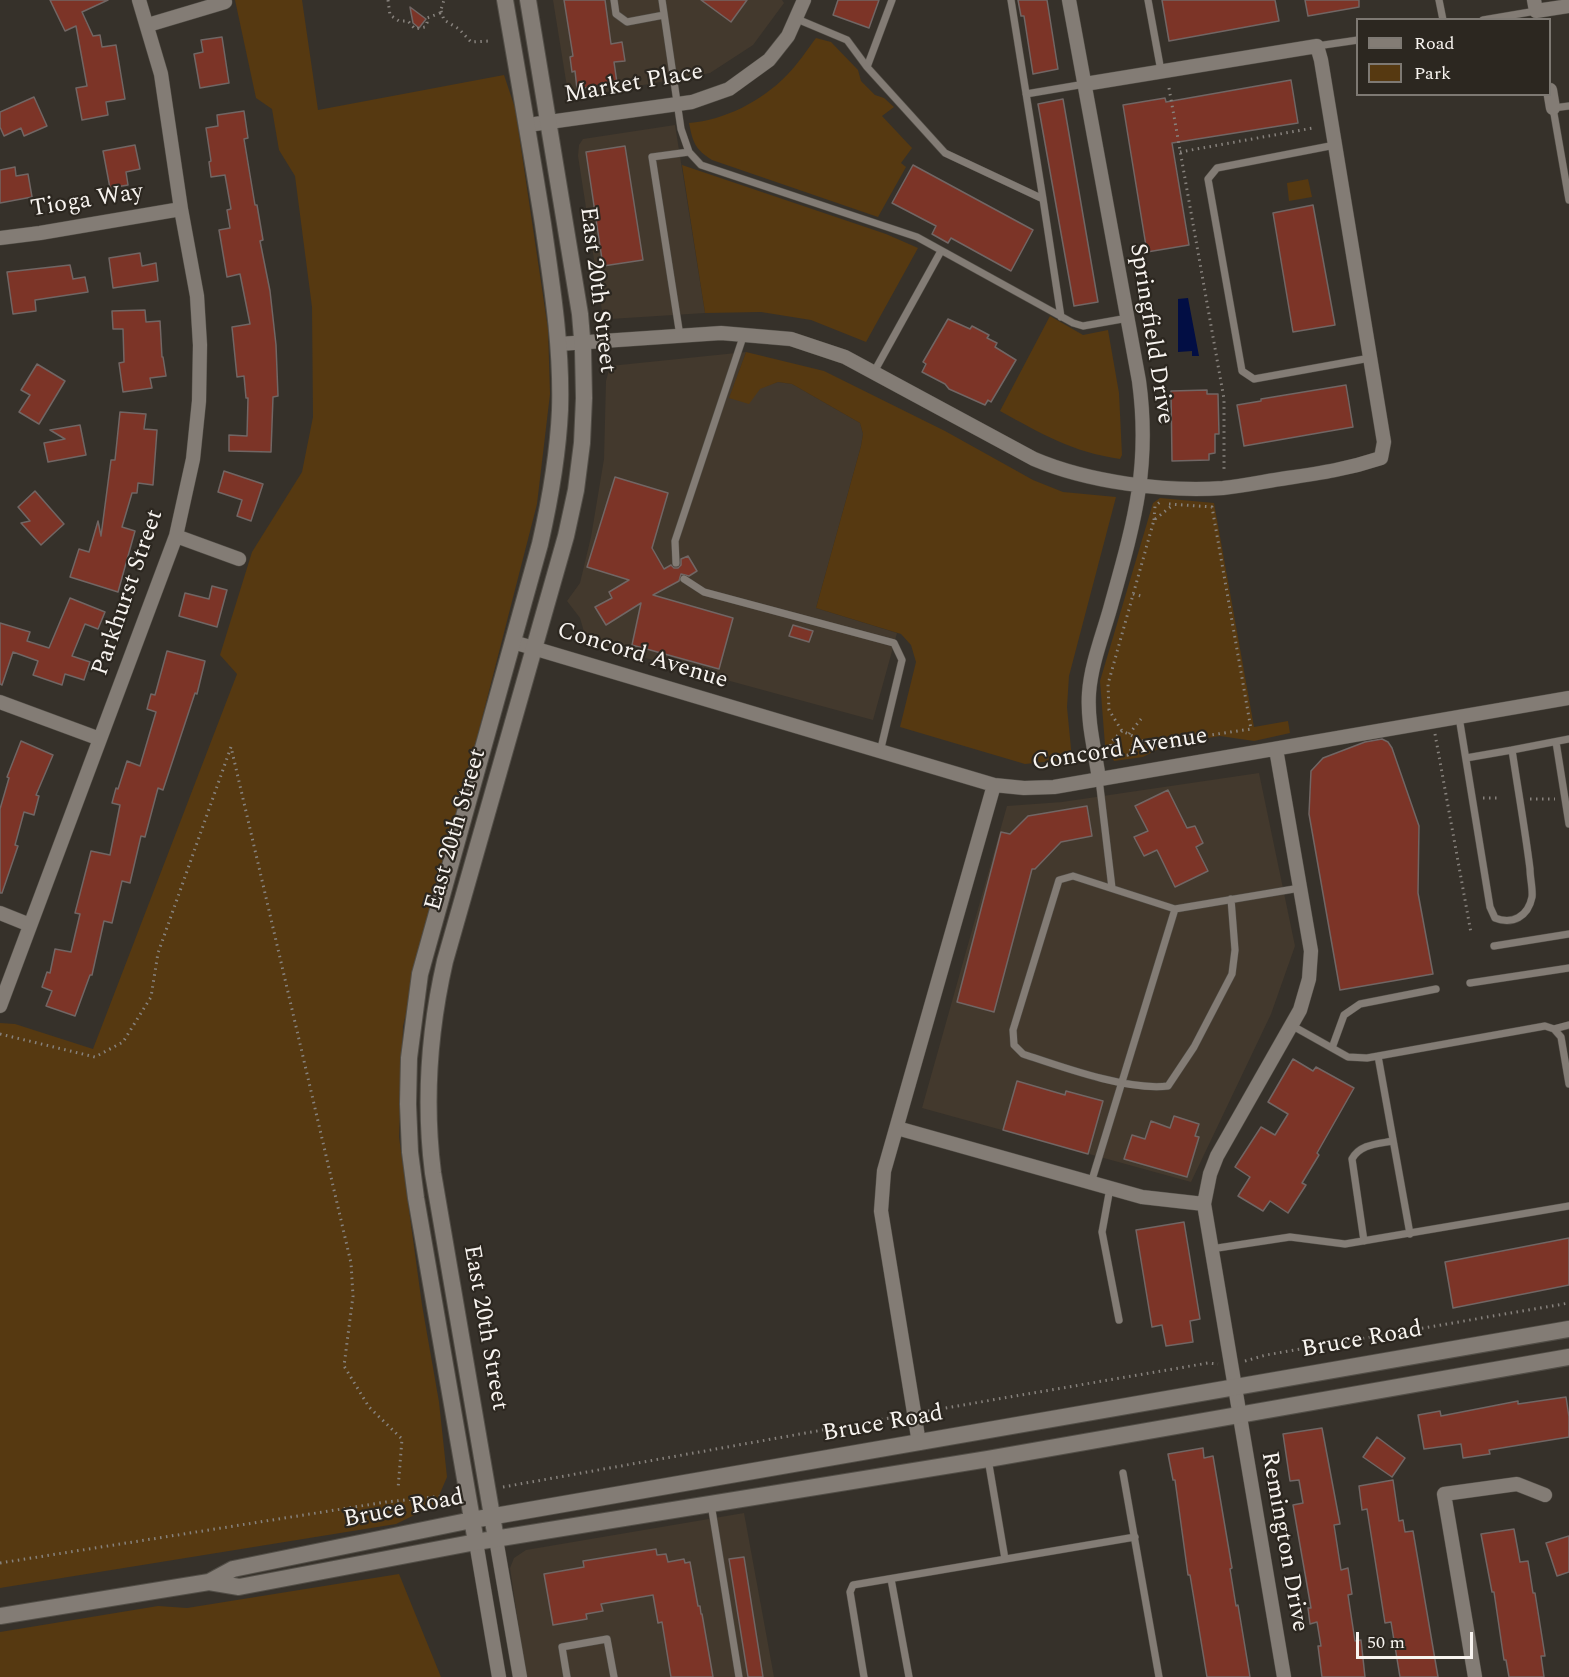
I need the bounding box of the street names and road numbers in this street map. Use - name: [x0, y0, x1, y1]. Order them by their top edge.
- street label: Market Place: [562, 59, 706, 111]
- street label: Tioga Way: [29, 179, 145, 225]
- street label: East 20th Street: [572, 205, 620, 375]
- street label: Springfield Drive: [1121, 242, 1179, 426]
- street label: Parkhurst Street: [87, 506, 171, 680]
- street label: Concord Avenue: [553, 617, 731, 697]
- street label: Concord Avenue: [1030, 723, 1210, 779]
- street label: East 20th Street: [420, 746, 494, 914]
- street label: East 20th Street: [455, 1243, 513, 1413]
- street label: Bruce Road: [1299, 1316, 1425, 1366]
- street label: Bruce Road: [820, 1400, 946, 1450]
- street label: Remington Drive: [1253, 1450, 1313, 1634]
- street label: Bruce Road: [341, 1484, 467, 1536]

